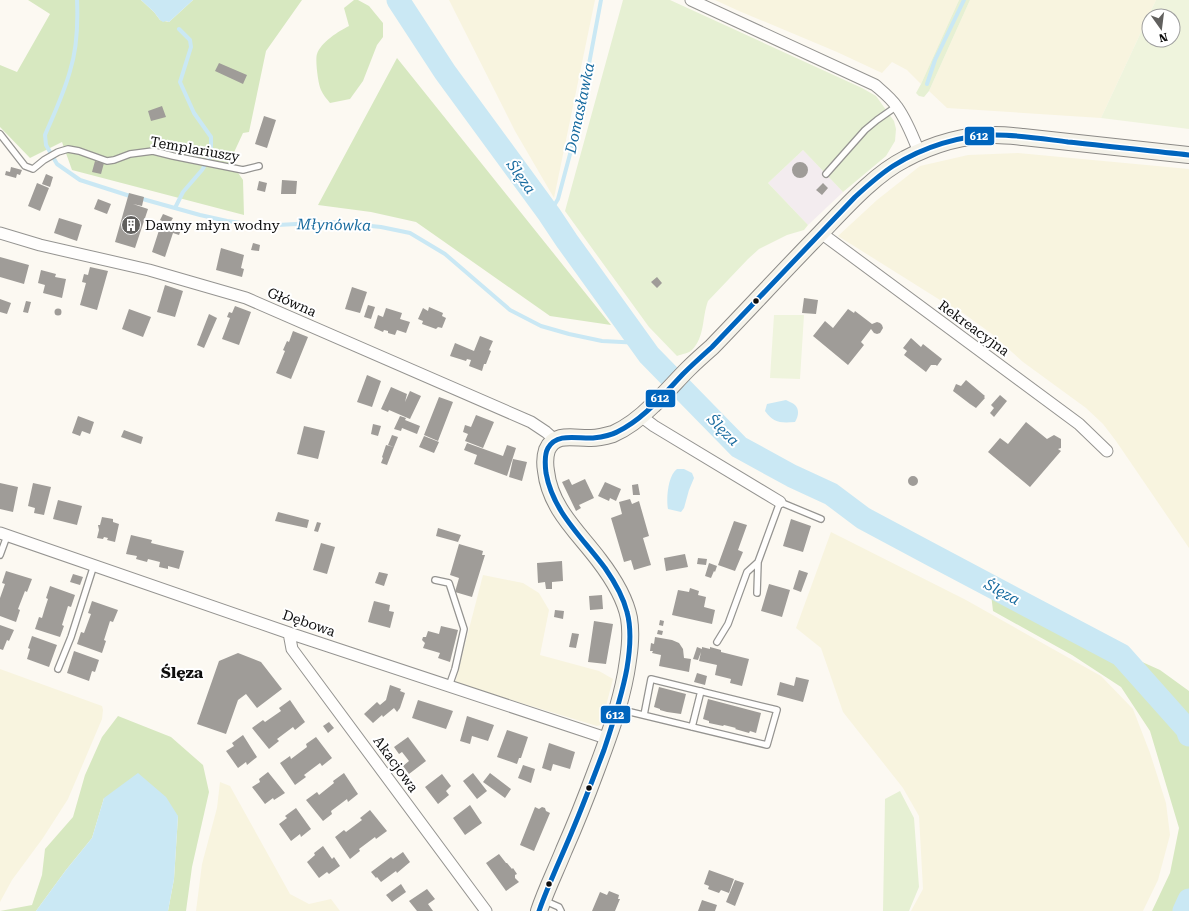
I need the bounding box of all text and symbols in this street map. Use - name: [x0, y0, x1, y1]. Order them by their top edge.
- north arrow: [1141, 8, 1181, 48]
- text: N: [1157, 30, 1169, 45]
- water label: Domasławka: [561, 61, 598, 156]
- line badge: 612: [964, 126, 995, 146]
- text: 612: [970, 130, 988, 143]
- street label: Templariuszy: [149, 133, 242, 165]
- water label: Ślęza: [502, 155, 540, 198]
- building icon: Dawny młyn wodny: [120, 214, 142, 236]
- water label: Młynówka: [296, 215, 371, 235]
- place label: Dawny młyn wodny: [145, 217, 281, 233]
- street label: Główna: [265, 284, 319, 320]
- unlabelled marker: [751, 296, 761, 306]
- street label: Rekreacyjna: [935, 297, 1013, 359]
- line badge: 612: [645, 389, 676, 408]
- text: 612: [651, 392, 669, 405]
- water label: Ślęza: [703, 409, 743, 450]
- water label: Ślęza: [980, 574, 1023, 609]
- street label: Dębowa: [281, 607, 338, 640]
- district label: Ślęza: [161, 663, 204, 682]
- line badge: 612: [600, 705, 631, 724]
- text: 612: [606, 709, 624, 722]
- street label: Akacjowa: [370, 733, 422, 795]
- unlabelled marker: [584, 783, 594, 793]
- unlabelled marker: [544, 879, 554, 889]

